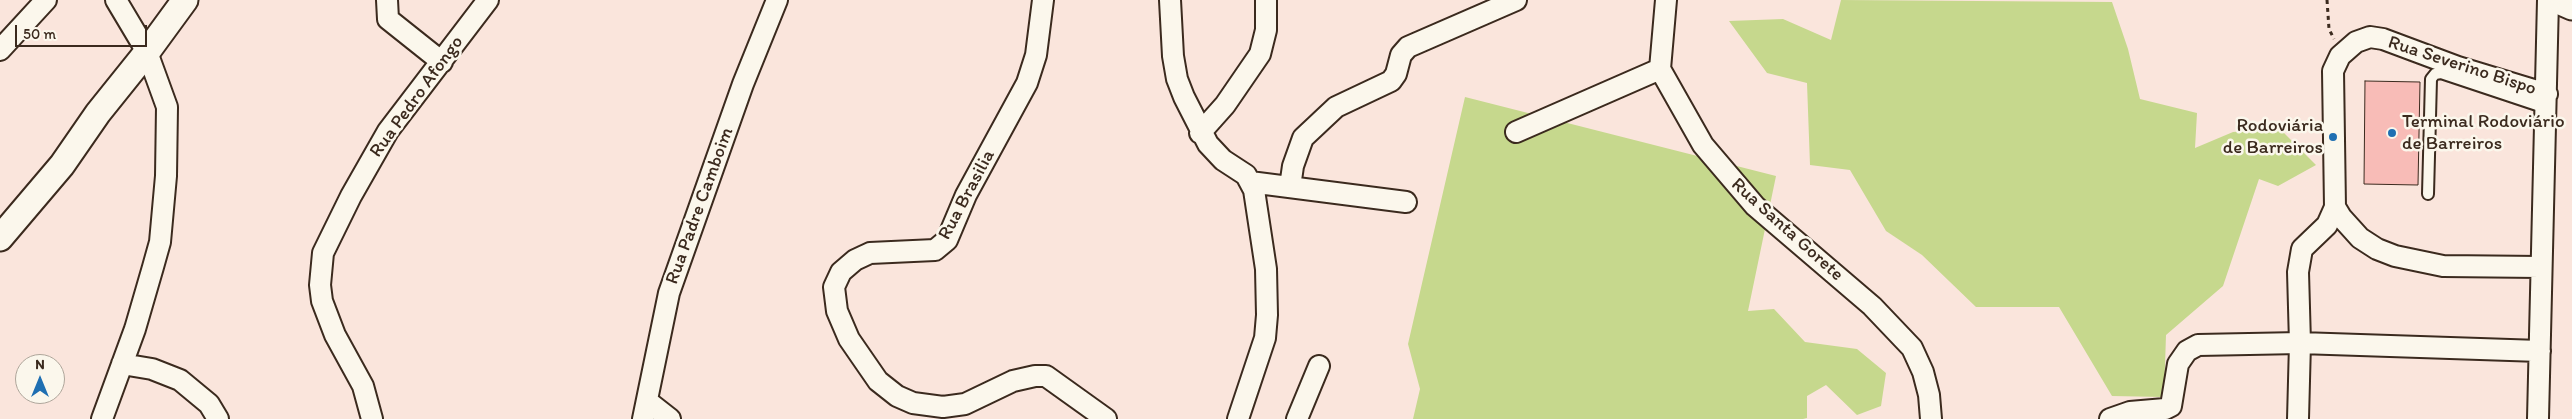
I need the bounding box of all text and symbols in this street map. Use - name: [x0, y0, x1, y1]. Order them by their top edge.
- scale bar: [18, 15, 150, 47]
- text: 50 m: [23, 25, 56, 43]
- street label: Rua Severino Bispo: [2385, 31, 2539, 101]
- street label: Rua Pedro Afongo: [365, 32, 469, 162]
- place label: Terminal Rodoviário de Barreiros: [2402, 111, 2565, 155]
- place label: Rodoviária de Barreiros: [2223, 115, 2323, 159]
- street label: Rua Padre Camboim: [661, 125, 739, 287]
- marker: Terminal Rodoviário de Barreiros: [2386, 127, 2398, 139]
- marker: Rodoviária de Barreiros: [2327, 131, 2339, 143]
- street label: Rua Brasilia: [934, 146, 1000, 244]
- street label: Rua Santa Gorete: [1726, 174, 1848, 286]
- north arrow: [15, 354, 65, 404]
- text: N: [35, 356, 45, 373]

